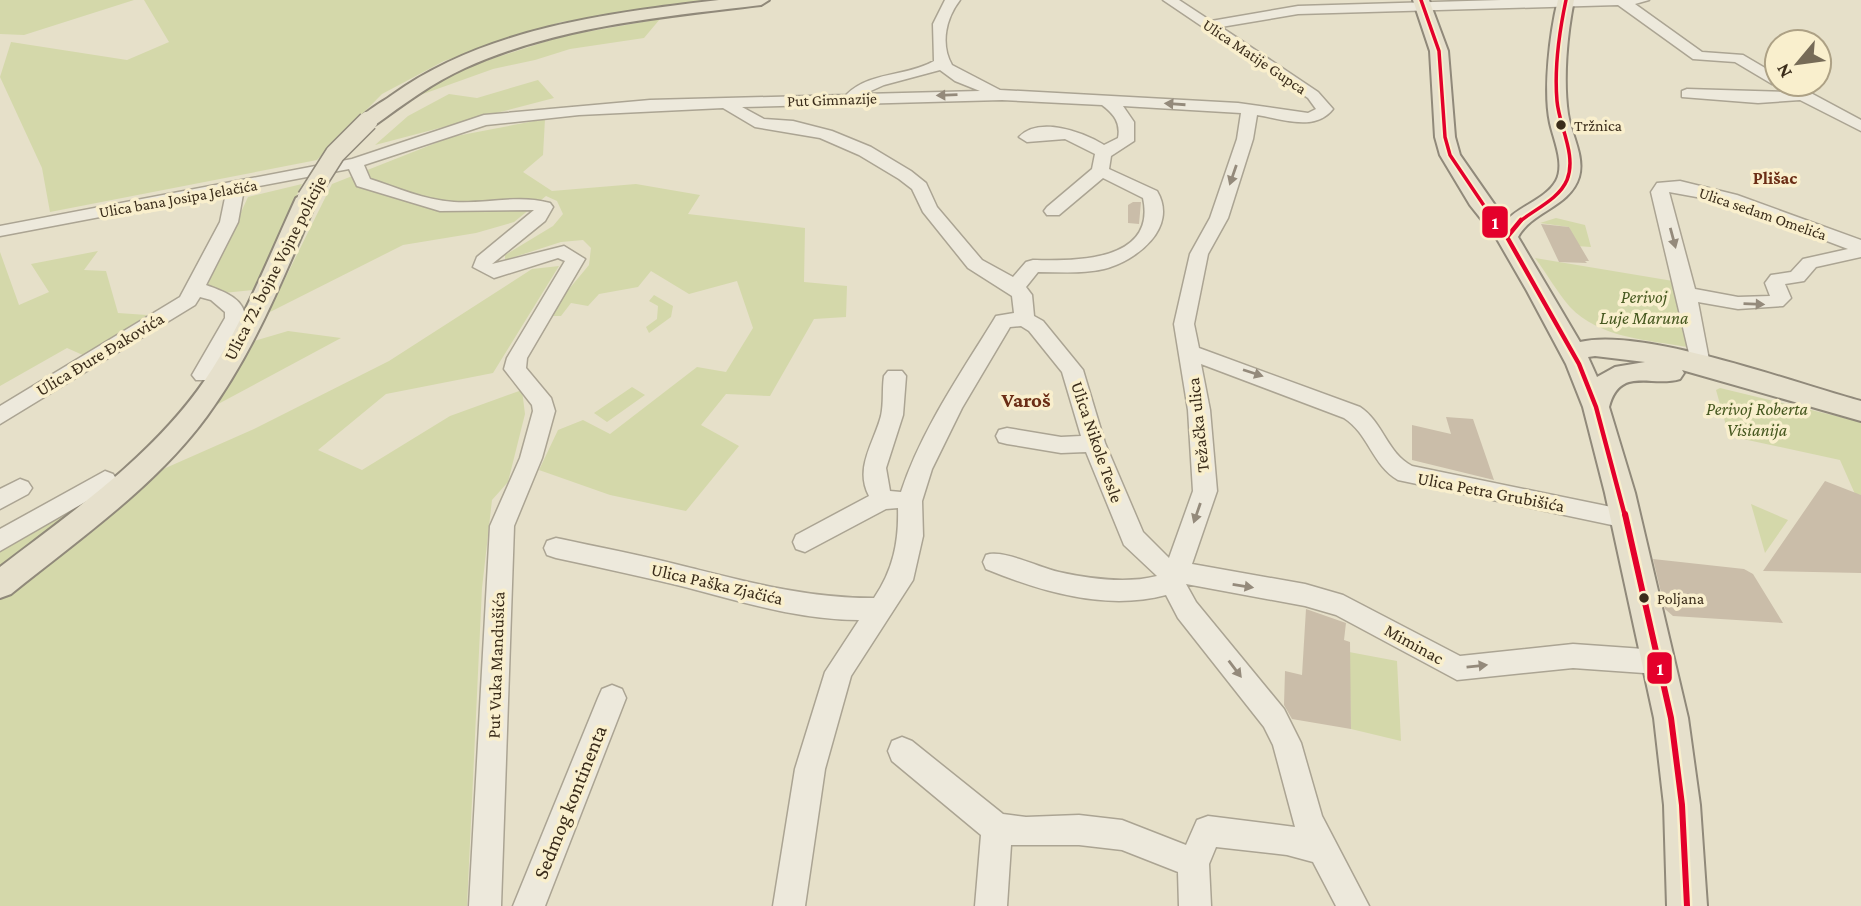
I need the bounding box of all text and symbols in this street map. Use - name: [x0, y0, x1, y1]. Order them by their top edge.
- street label: Ulica Matije Gupca: [1199, 16, 1310, 98]
- north arrow: [1763, 28, 1833, 98]
- text: N: [1771, 60, 1796, 82]
- street label: Put Gimnazije: [787, 89, 877, 111]
- one-way arrow: [936, 90, 958, 101]
- one-way arrow: [1163, 98, 1185, 109]
- place label: Tržnica: [1574, 117, 1623, 134]
- marker: Tržnica: [1554, 118, 1568, 132]
- one-way arrow: [1227, 165, 1238, 186]
- district label: Plišac: [1753, 168, 1797, 188]
- street label: Ulica 72. bojne Vojne policije: [220, 172, 331, 364]
- street label: Ulica bana Josipa Jelačića: [98, 176, 259, 222]
- street label: Ulica sedam Omelića: [1697, 184, 1829, 243]
- line badge: 1: [1481, 205, 1509, 239]
- text: 1: [1491, 212, 1499, 233]
- one-way arrow: [1668, 228, 1678, 249]
- park label: Perivoj Luje Maruna: [1600, 287, 1689, 329]
- one-way arrow: [1744, 299, 1766, 310]
- street label: Ulica Đure Đakovića: [32, 308, 168, 400]
- one-way arrow: [1243, 368, 1264, 379]
- street label: Težačka ulica: [1183, 377, 1213, 473]
- street label: Ulica Nikole Tesle: [1067, 379, 1127, 505]
- district label: Varoš: [1000, 388, 1051, 412]
- park label: Perivoj Roberta Visianija: [1706, 399, 1809, 441]
- street label: Ulica Petra Grubišića: [1416, 468, 1566, 516]
- one-way arrow: [1191, 503, 1202, 524]
- street label: Ulica Paška Zjačića: [649, 559, 785, 610]
- one-way arrow: [1232, 581, 1254, 592]
- place label: Poljana: [1657, 590, 1705, 608]
- street label: Put Vuka Mandušića: [483, 591, 509, 739]
- marker: Poljana: [1637, 591, 1651, 605]
- street label: Miminac: [1381, 620, 1447, 669]
- line badge: 1: [1646, 651, 1673, 685]
- text: 1: [1656, 658, 1664, 679]
- one-way arrow: [1227, 660, 1241, 678]
- one-way arrow: [1466, 660, 1488, 671]
- street label: Sedmog kontinenta: [528, 721, 612, 882]

